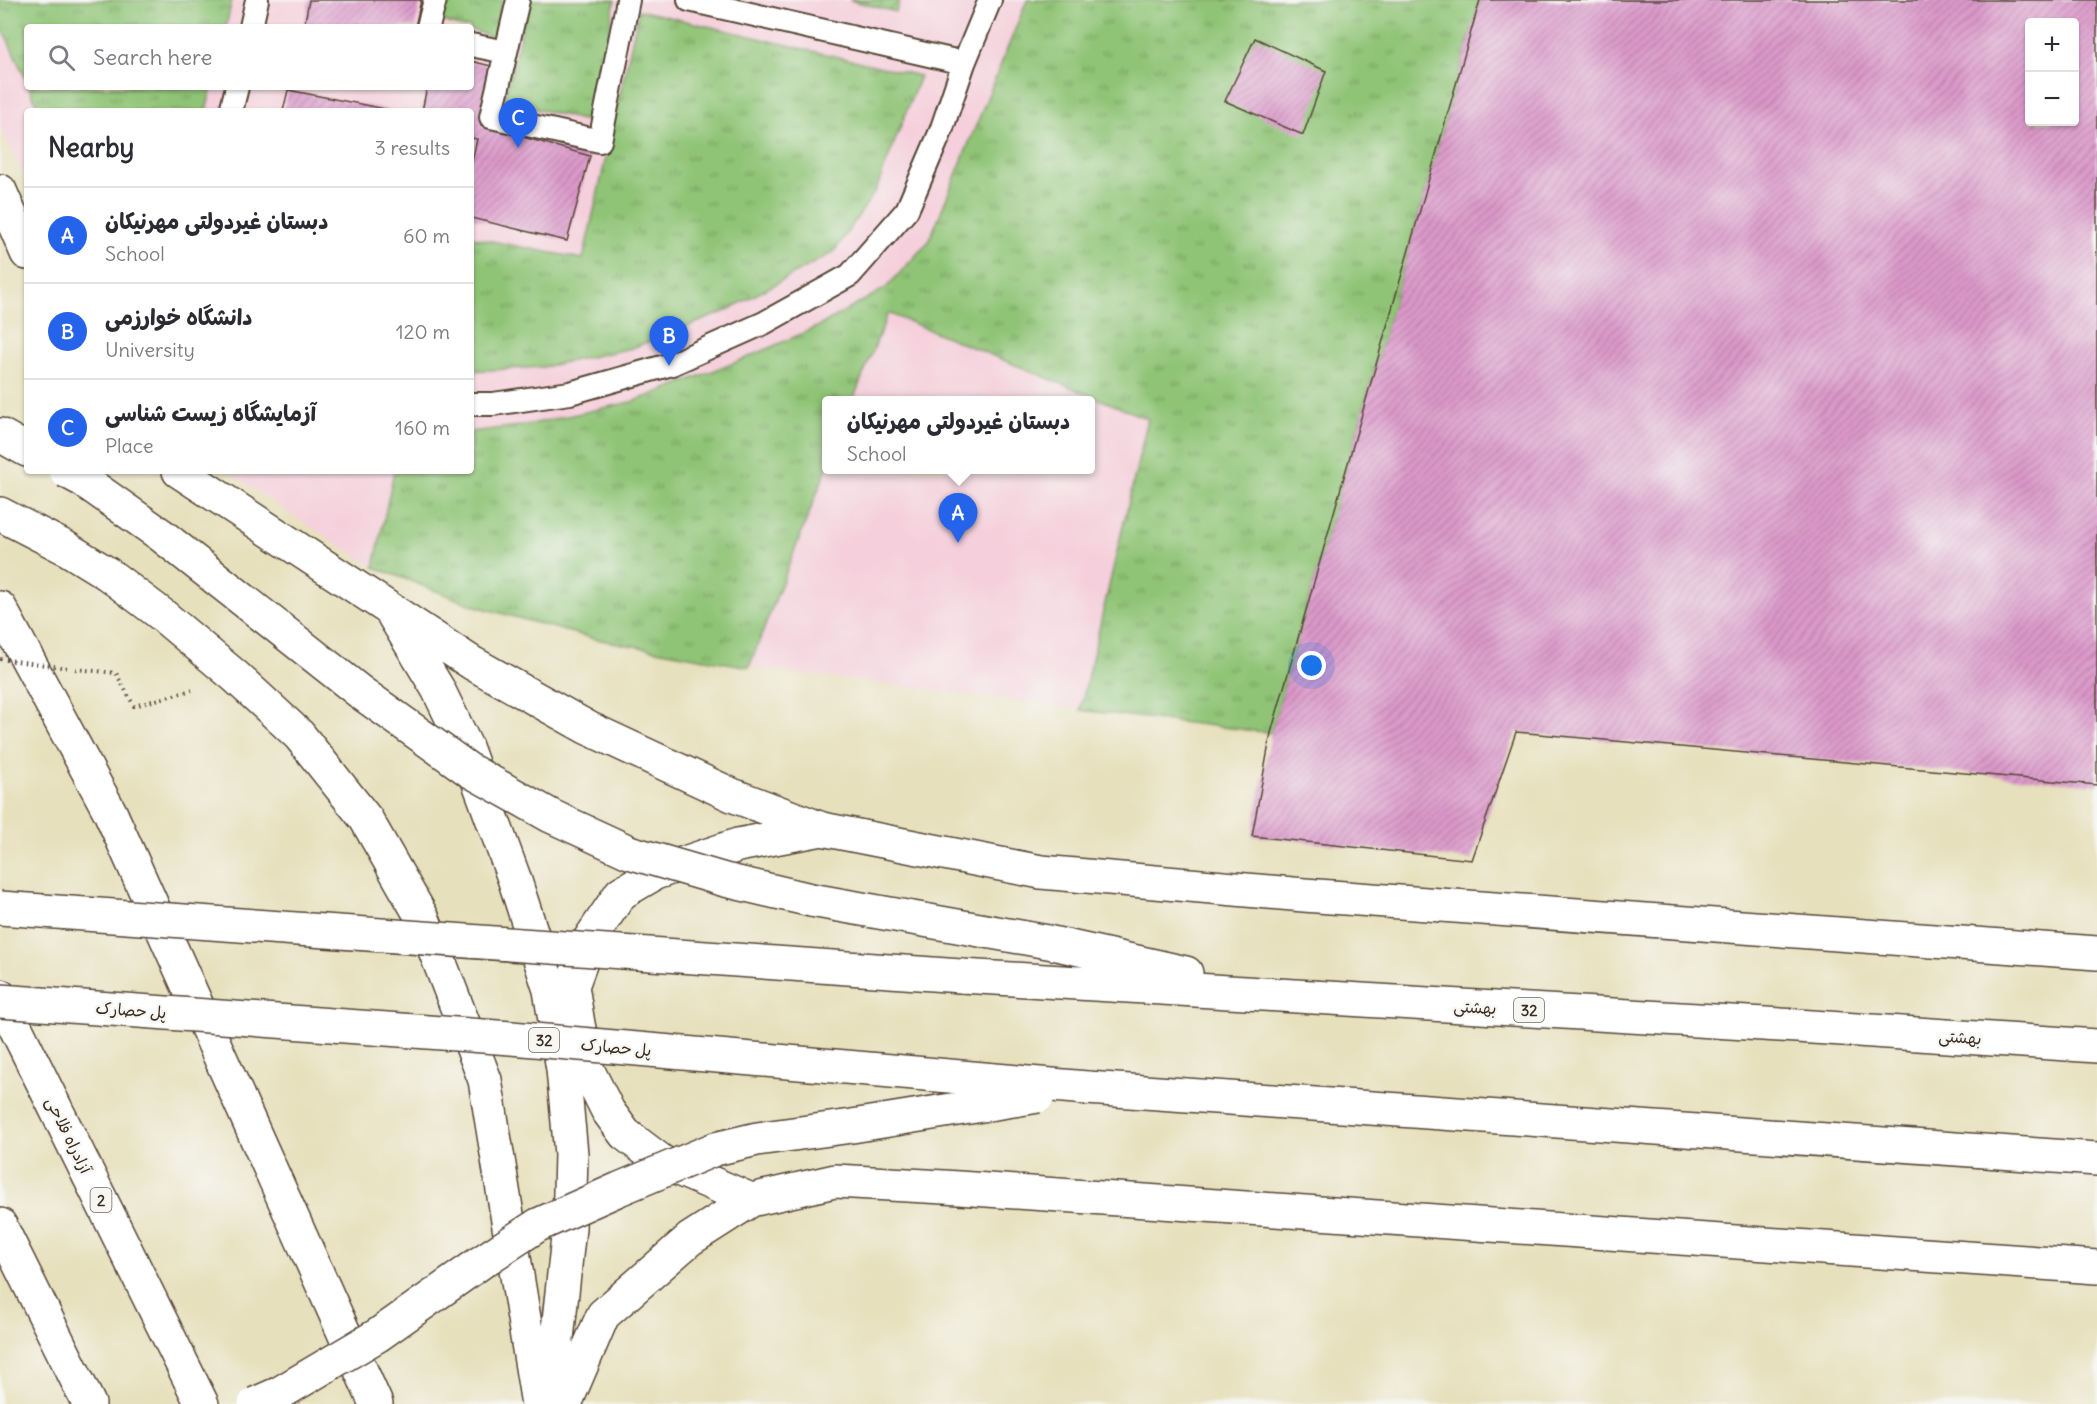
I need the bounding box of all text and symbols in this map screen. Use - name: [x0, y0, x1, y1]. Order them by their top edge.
- map controls: [2025, 18, 2079, 126]
- button: +: [2025, 18, 2079, 72]
- search box: [24, 24, 474, 90]
- icon: search: [45, 41, 78, 74]
- text: Search here: [93, 43, 212, 71]
- button: −: [2025, 72, 2079, 126]
- pin: C: [498, 98, 538, 148]
- text: Nearby: [48, 131, 134, 164]
- text: 3 results: [374, 135, 450, 160]
- text: دبستان غیردولتی مهرنیکان: [105, 207, 328, 235]
- text: A: [61, 223, 74, 248]
- text: 60 m: [403, 223, 450, 248]
- text: School: [105, 241, 165, 266]
- text: دانشگاه خوارزمی: [105, 303, 252, 331]
- pin: B: [650, 316, 688, 366]
- text: B: [61, 319, 74, 344]
- text: 120 m: [396, 319, 450, 344]
- text: University: [105, 337, 195, 362]
- popup: [822, 396, 1095, 474]
- text: آزمایشگاه زیست شناسی: [105, 399, 316, 427]
- text: دبستان غیردولتی مهرنیکان: [847, 407, 1070, 435]
- text: C: [61, 415, 74, 440]
- text: 160 m: [395, 415, 450, 440]
- text: Place: [105, 433, 153, 458]
- text: School: [847, 441, 907, 466]
- pin: A: [938, 494, 978, 543]
- your location: [1297, 651, 1326, 680]
- street label: بهشتى: [1453, 996, 1497, 1019]
- street label: پل حصارک: [95, 998, 167, 1023]
- road number: 32: [1514, 998, 1544, 1022]
- street label: بهشتى: [1938, 1026, 1982, 1049]
- road number: 32: [529, 1028, 559, 1052]
- street label: پل حصارک: [580, 1034, 652, 1061]
- street label: آزادراه فلاحی: [41, 1094, 97, 1178]
- road number: 2: [90, 1188, 112, 1212]

